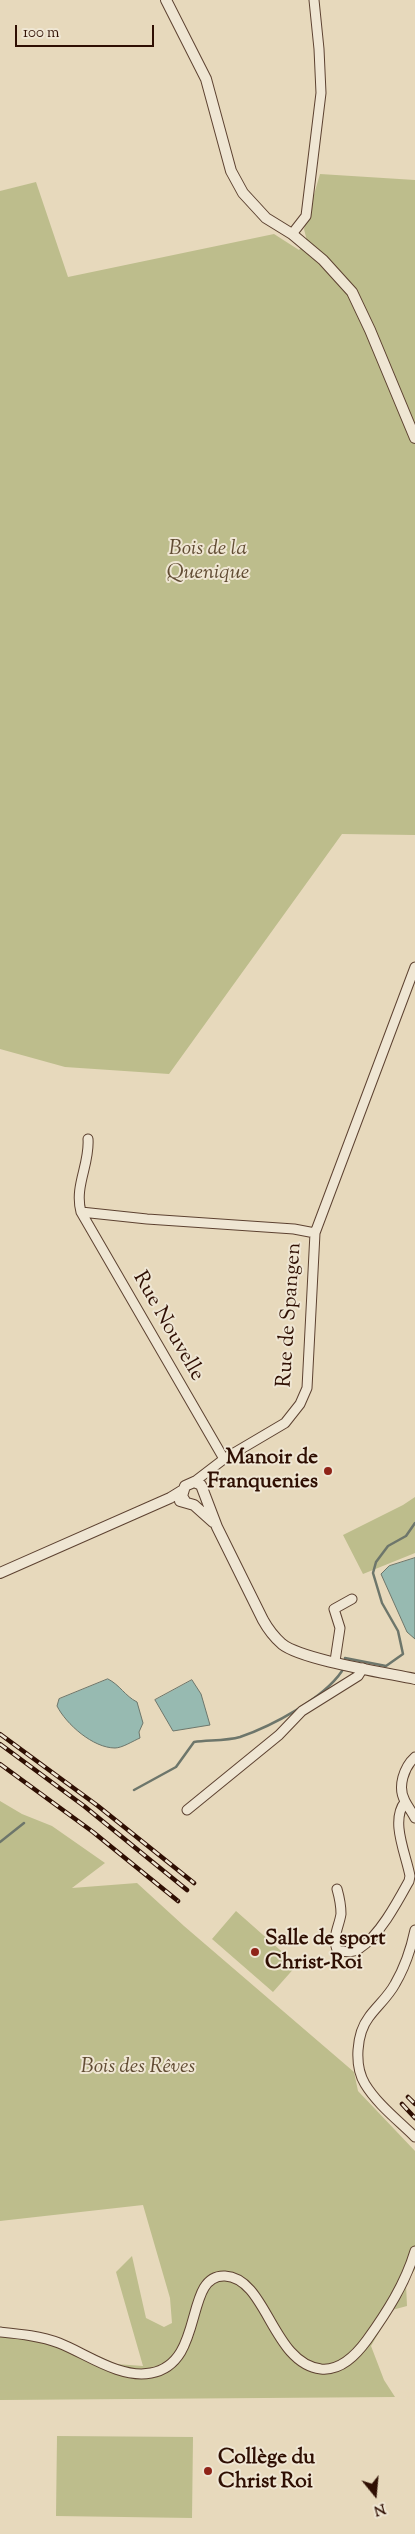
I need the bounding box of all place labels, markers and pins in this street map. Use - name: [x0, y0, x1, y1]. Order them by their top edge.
- place label: Manoir de Franquenies: [207, 1446, 318, 1496]
- marker: Manoir de Franquenies: [322, 1465, 334, 1477]
- place label: Salle de sport Christ-Roi: [265, 1927, 385, 1977]
- marker: Salle de sport Christ-Roi: [249, 1946, 261, 1958]
- place label: Collège du Christ Roi: [218, 2446, 315, 2496]
- marker: Collège du Christ Roi: [202, 2465, 214, 2477]

